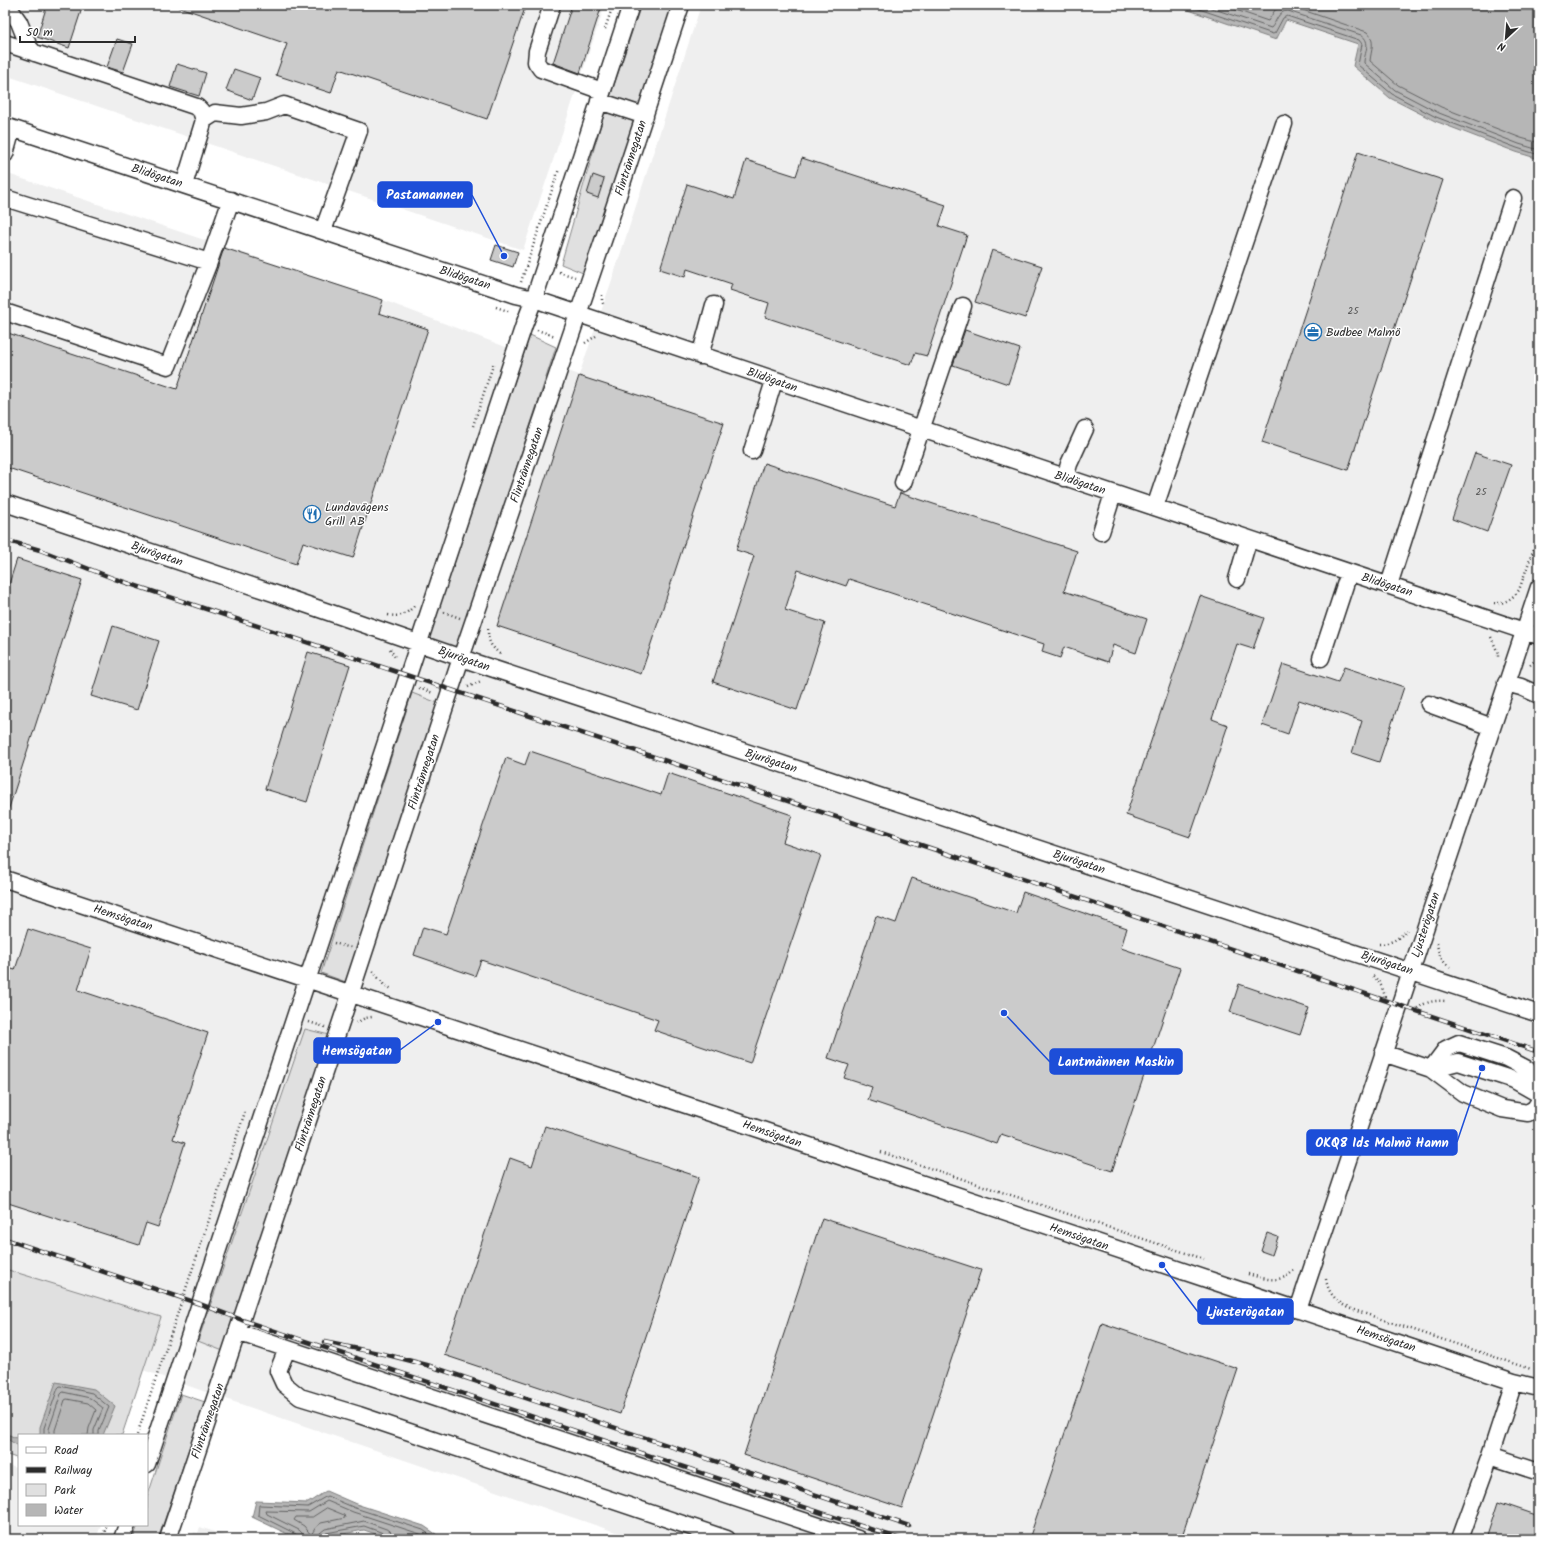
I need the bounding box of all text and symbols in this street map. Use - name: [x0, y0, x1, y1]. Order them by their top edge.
- scale bar: [20, 18, 135, 44]
- north arrow: [1486, 18, 1526, 58]
- text: 50 m: [26, 23, 53, 42]
- text: N: [1495, 36, 1509, 56]
- street label: Flintrännegatan: [610, 118, 652, 198]
- street label: Blidögatan: [129, 159, 185, 193]
- callout: Pastamannen: [378, 182, 472, 207]
- text: Pastamannen: [386, 185, 464, 206]
- street label: Blidögatan: [437, 261, 493, 295]
- house number: 25: [1347, 303, 1359, 319]
- office icon: Budbee Malmö: [1303, 322, 1323, 342]
- place label: Budbee Malmö: [1326, 323, 1401, 342]
- street label: Blidögatan: [744, 362, 800, 398]
- street label: Flintrännegatan: [505, 425, 549, 505]
- street label: Blidögatan: [1052, 466, 1108, 500]
- house number: 25: [1475, 484, 1487, 500]
- place label: Lundavägens Grill AB: [325, 498, 389, 531]
- restaurant icon: Lundavägens Grill AB: [302, 504, 322, 524]
- street label: Bjurögatan: [128, 536, 186, 572]
- street label: Blidögatan: [1359, 568, 1415, 602]
- street label: Bjurögatan: [435, 641, 493, 677]
- street label: Flintrännegatan: [403, 732, 445, 812]
- street label: Bjurögatan: [742, 744, 800, 778]
- street label: Bjurögatan: [1050, 845, 1108, 879]
- street label: Ljusterögatan: [1406, 890, 1446, 960]
- street label: Hemsögatan: [91, 899, 155, 937]
- street label: Bjurögatan: [1358, 946, 1416, 980]
- callout: Hemsögatan: [314, 1038, 400, 1063]
- text: Hemsögatan: [322, 1041, 392, 1062]
- callout: Lantmännen Maskin: [1050, 1049, 1182, 1074]
- text: Lantmännen Maskin: [1058, 1052, 1174, 1073]
- street label: Flintrännegatan: [290, 1074, 332, 1154]
- street label: Hemsögatan: [740, 1115, 804, 1153]
- callout: OKQ8 Ids Malmö Hamn: [1307, 1130, 1457, 1155]
- text: OKQ8 Ids Malmö Hamn: [1315, 1133, 1449, 1154]
- street label: Hemsögatan: [1047, 1218, 1111, 1256]
- callout: Ljusterögatan: [1198, 1299, 1293, 1324]
- text: Ljusterögatan: [1206, 1302, 1284, 1323]
- street label: Hemsögatan: [1354, 1320, 1418, 1358]
- street label: Flintrännegatan: [186, 1381, 230, 1461]
- legend: [18, 1434, 148, 1526]
- text: Road: [54, 1441, 79, 1460]
- text: Railway: [54, 1461, 92, 1480]
- text: Park: [54, 1481, 76, 1500]
- text: Water: [54, 1501, 84, 1520]

